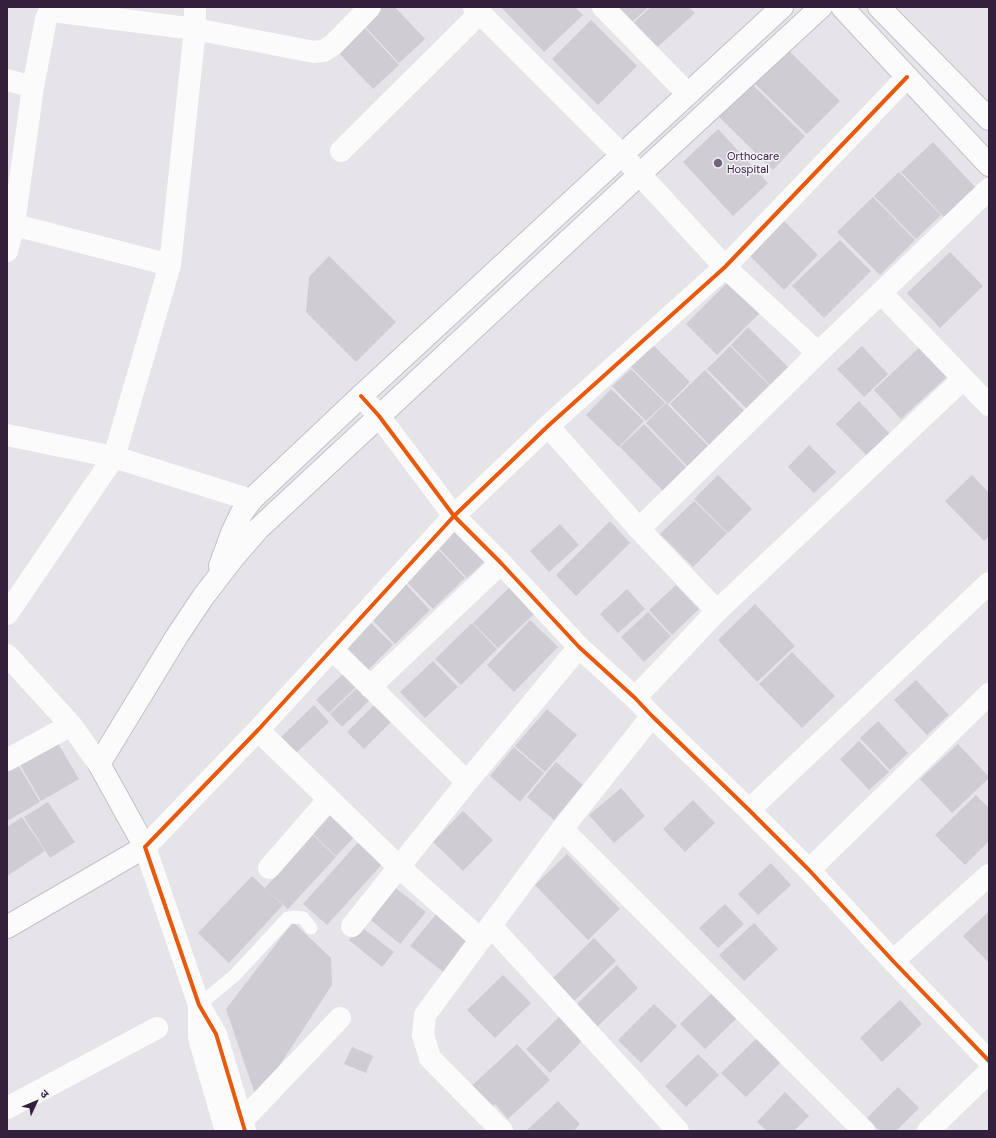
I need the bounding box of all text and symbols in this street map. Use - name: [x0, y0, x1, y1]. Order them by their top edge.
- place label: Orthocare Hospital: [727, 150, 779, 176]
- marker: Orthocare Hospital: [712, 157, 724, 169]
- north arrow: [16, 1082, 56, 1122]
- text: उ: [37, 1086, 52, 1101]

